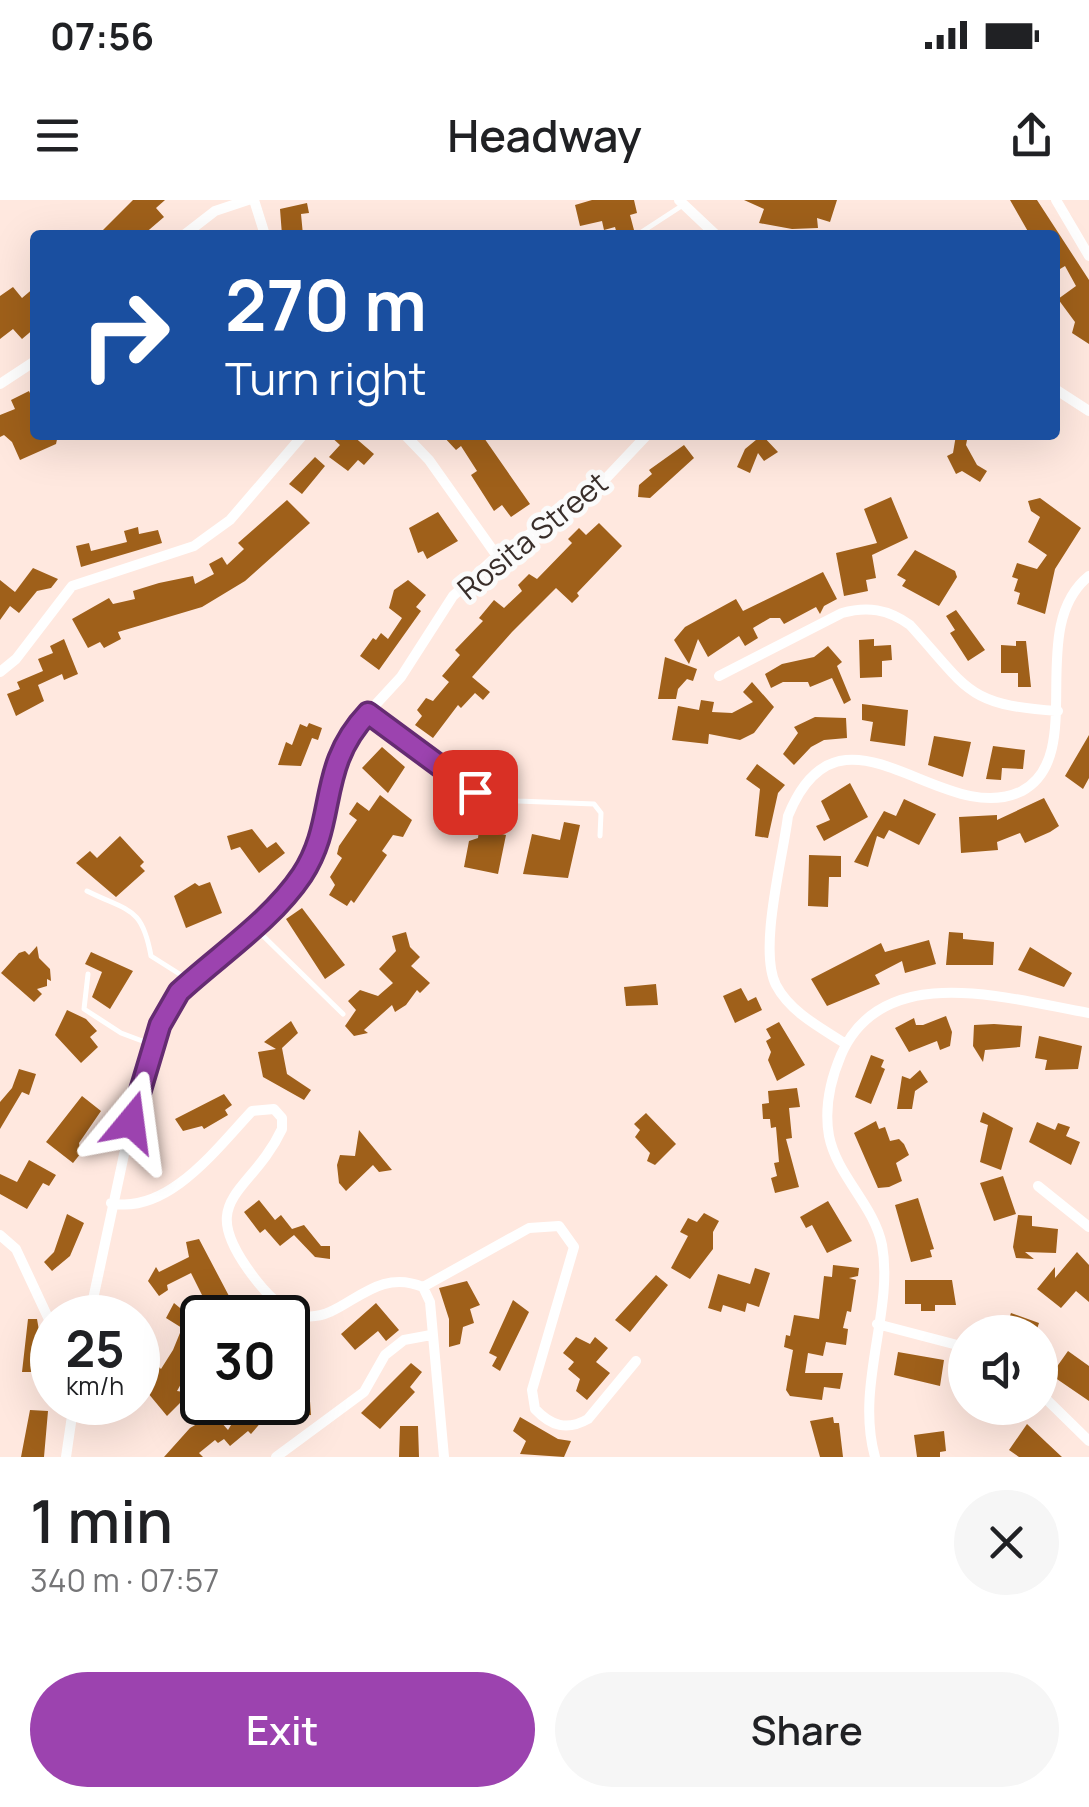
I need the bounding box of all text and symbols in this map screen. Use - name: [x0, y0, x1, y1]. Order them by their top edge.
- text: 07:56: [50, 9, 154, 61]
- text: Headway: [447, 104, 642, 166]
- icon: menu: [30, 108, 85, 163]
- icon: share: [1004, 108, 1059, 163]
- text: 270 m: [225, 256, 427, 352]
- icon: right: [60, 270, 190, 400]
- text: Turn right: [225, 347, 426, 409]
- street label: Rosita Street: [448, 462, 616, 608]
- pin: [433, 750, 518, 835]
- icon: arrive: [448, 765, 503, 820]
- position arrow: [79, 1070, 183, 1174]
- speed limit sign: 30: [180, 1295, 310, 1425]
- text: 25: [65, 1314, 125, 1382]
- map controls: [948, 1315, 1058, 1425]
- button: sound: [948, 1315, 1058, 1425]
- text: km/h: [66, 1368, 124, 1403]
- text: 1 min: [30, 1479, 173, 1561]
- button: close: [954, 1490, 1059, 1595]
- text: 340 m · 07:57: [30, 1558, 219, 1602]
- button: Exit: [30, 1672, 535, 1787]
- button: Share: [555, 1672, 1059, 1787]

